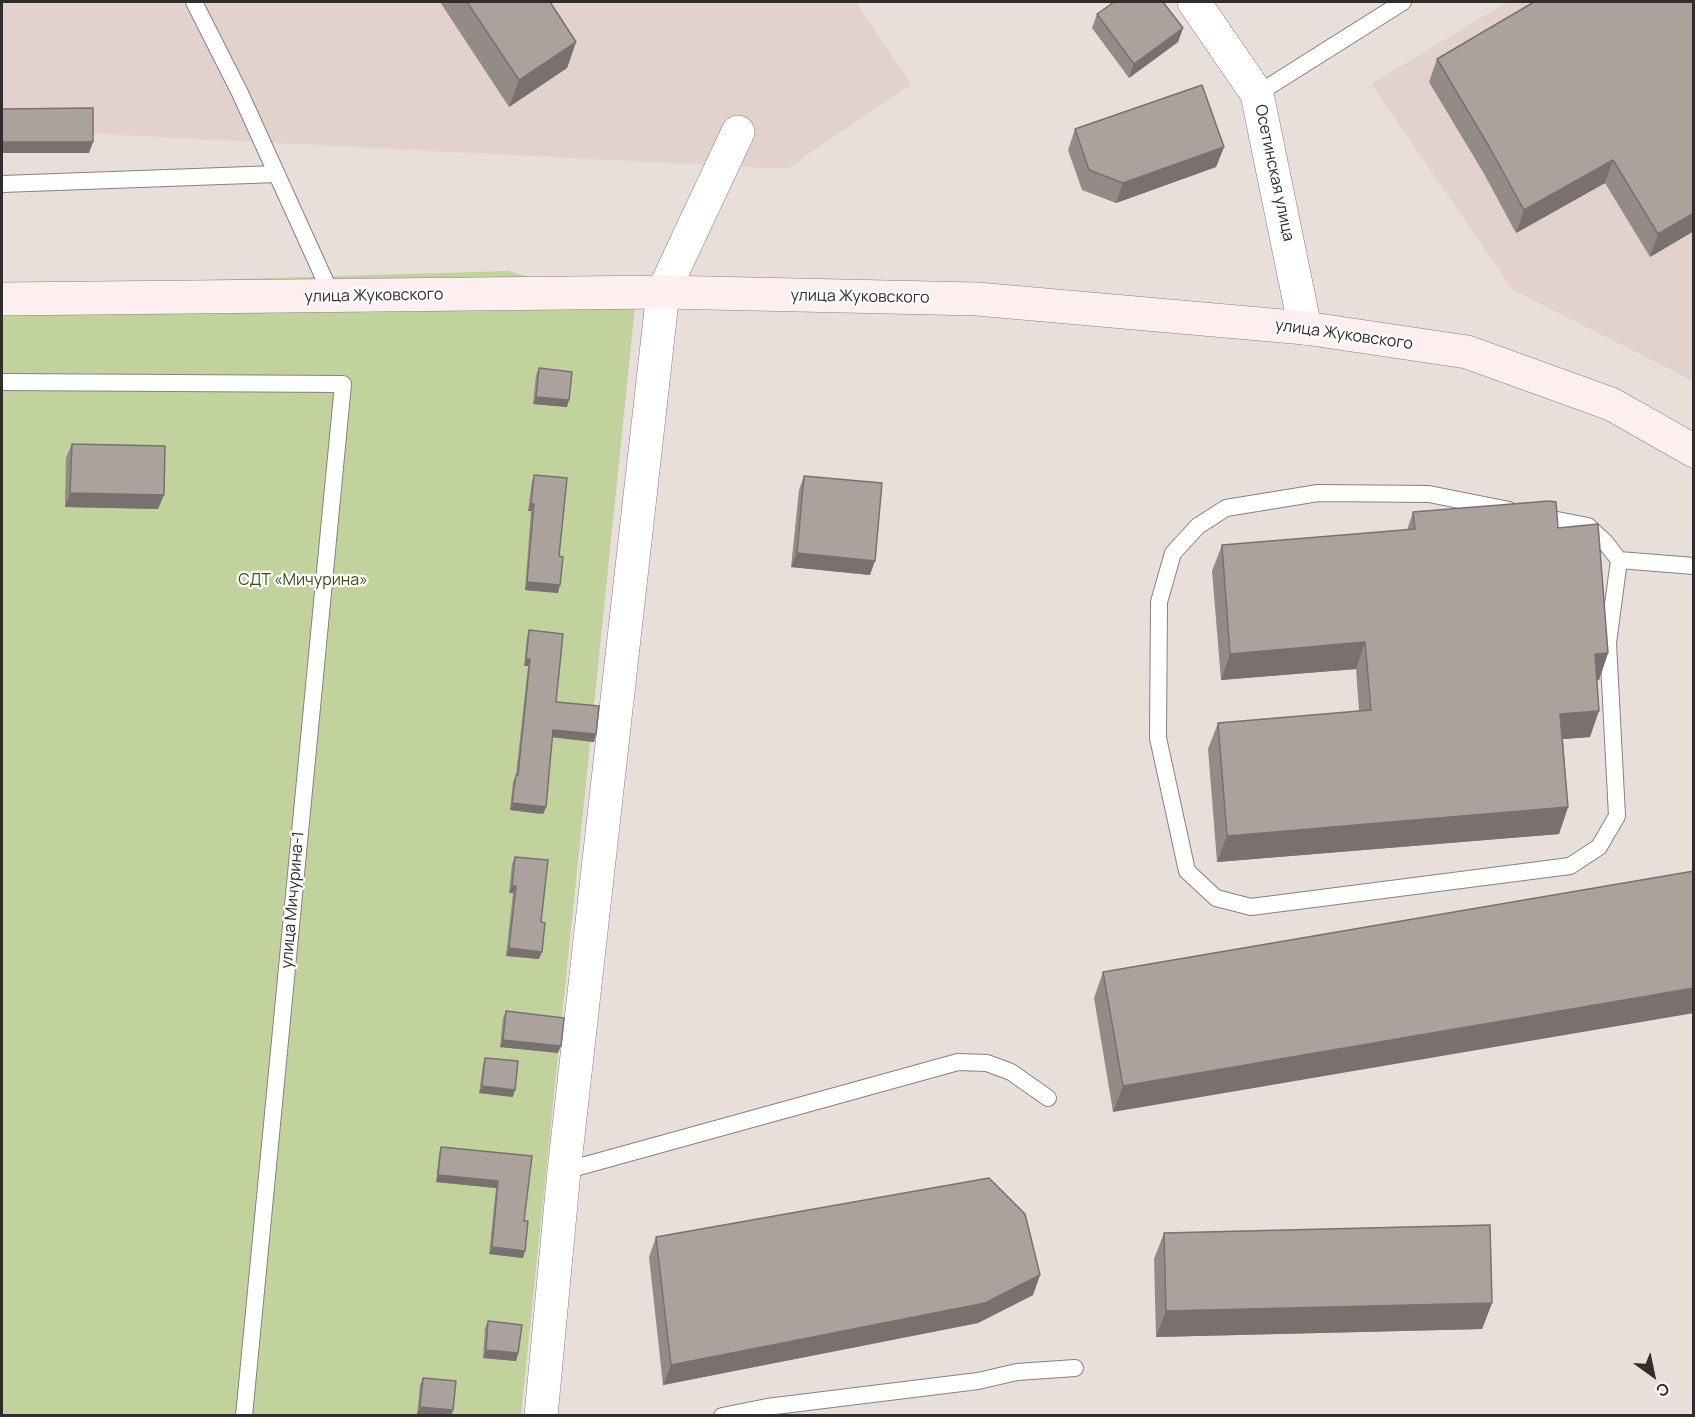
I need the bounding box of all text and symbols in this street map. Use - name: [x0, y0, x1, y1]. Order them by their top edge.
- street label: Осетинская улица: [1250, 103, 1298, 243]
- street label: улица Жуковского: [304, 285, 444, 307]
- street label: улица Жуковского: [790, 286, 930, 308]
- street label: улица Жуковского: [1274, 316, 1414, 354]
- park label: СДТ «Мичурина»: [238, 571, 368, 591]
- street label: улица Мичурина-1: [277, 830, 309, 970]
- north arrow: [1623, 1345, 1683, 1405]
- text: С: [1652, 1378, 1674, 1403]

